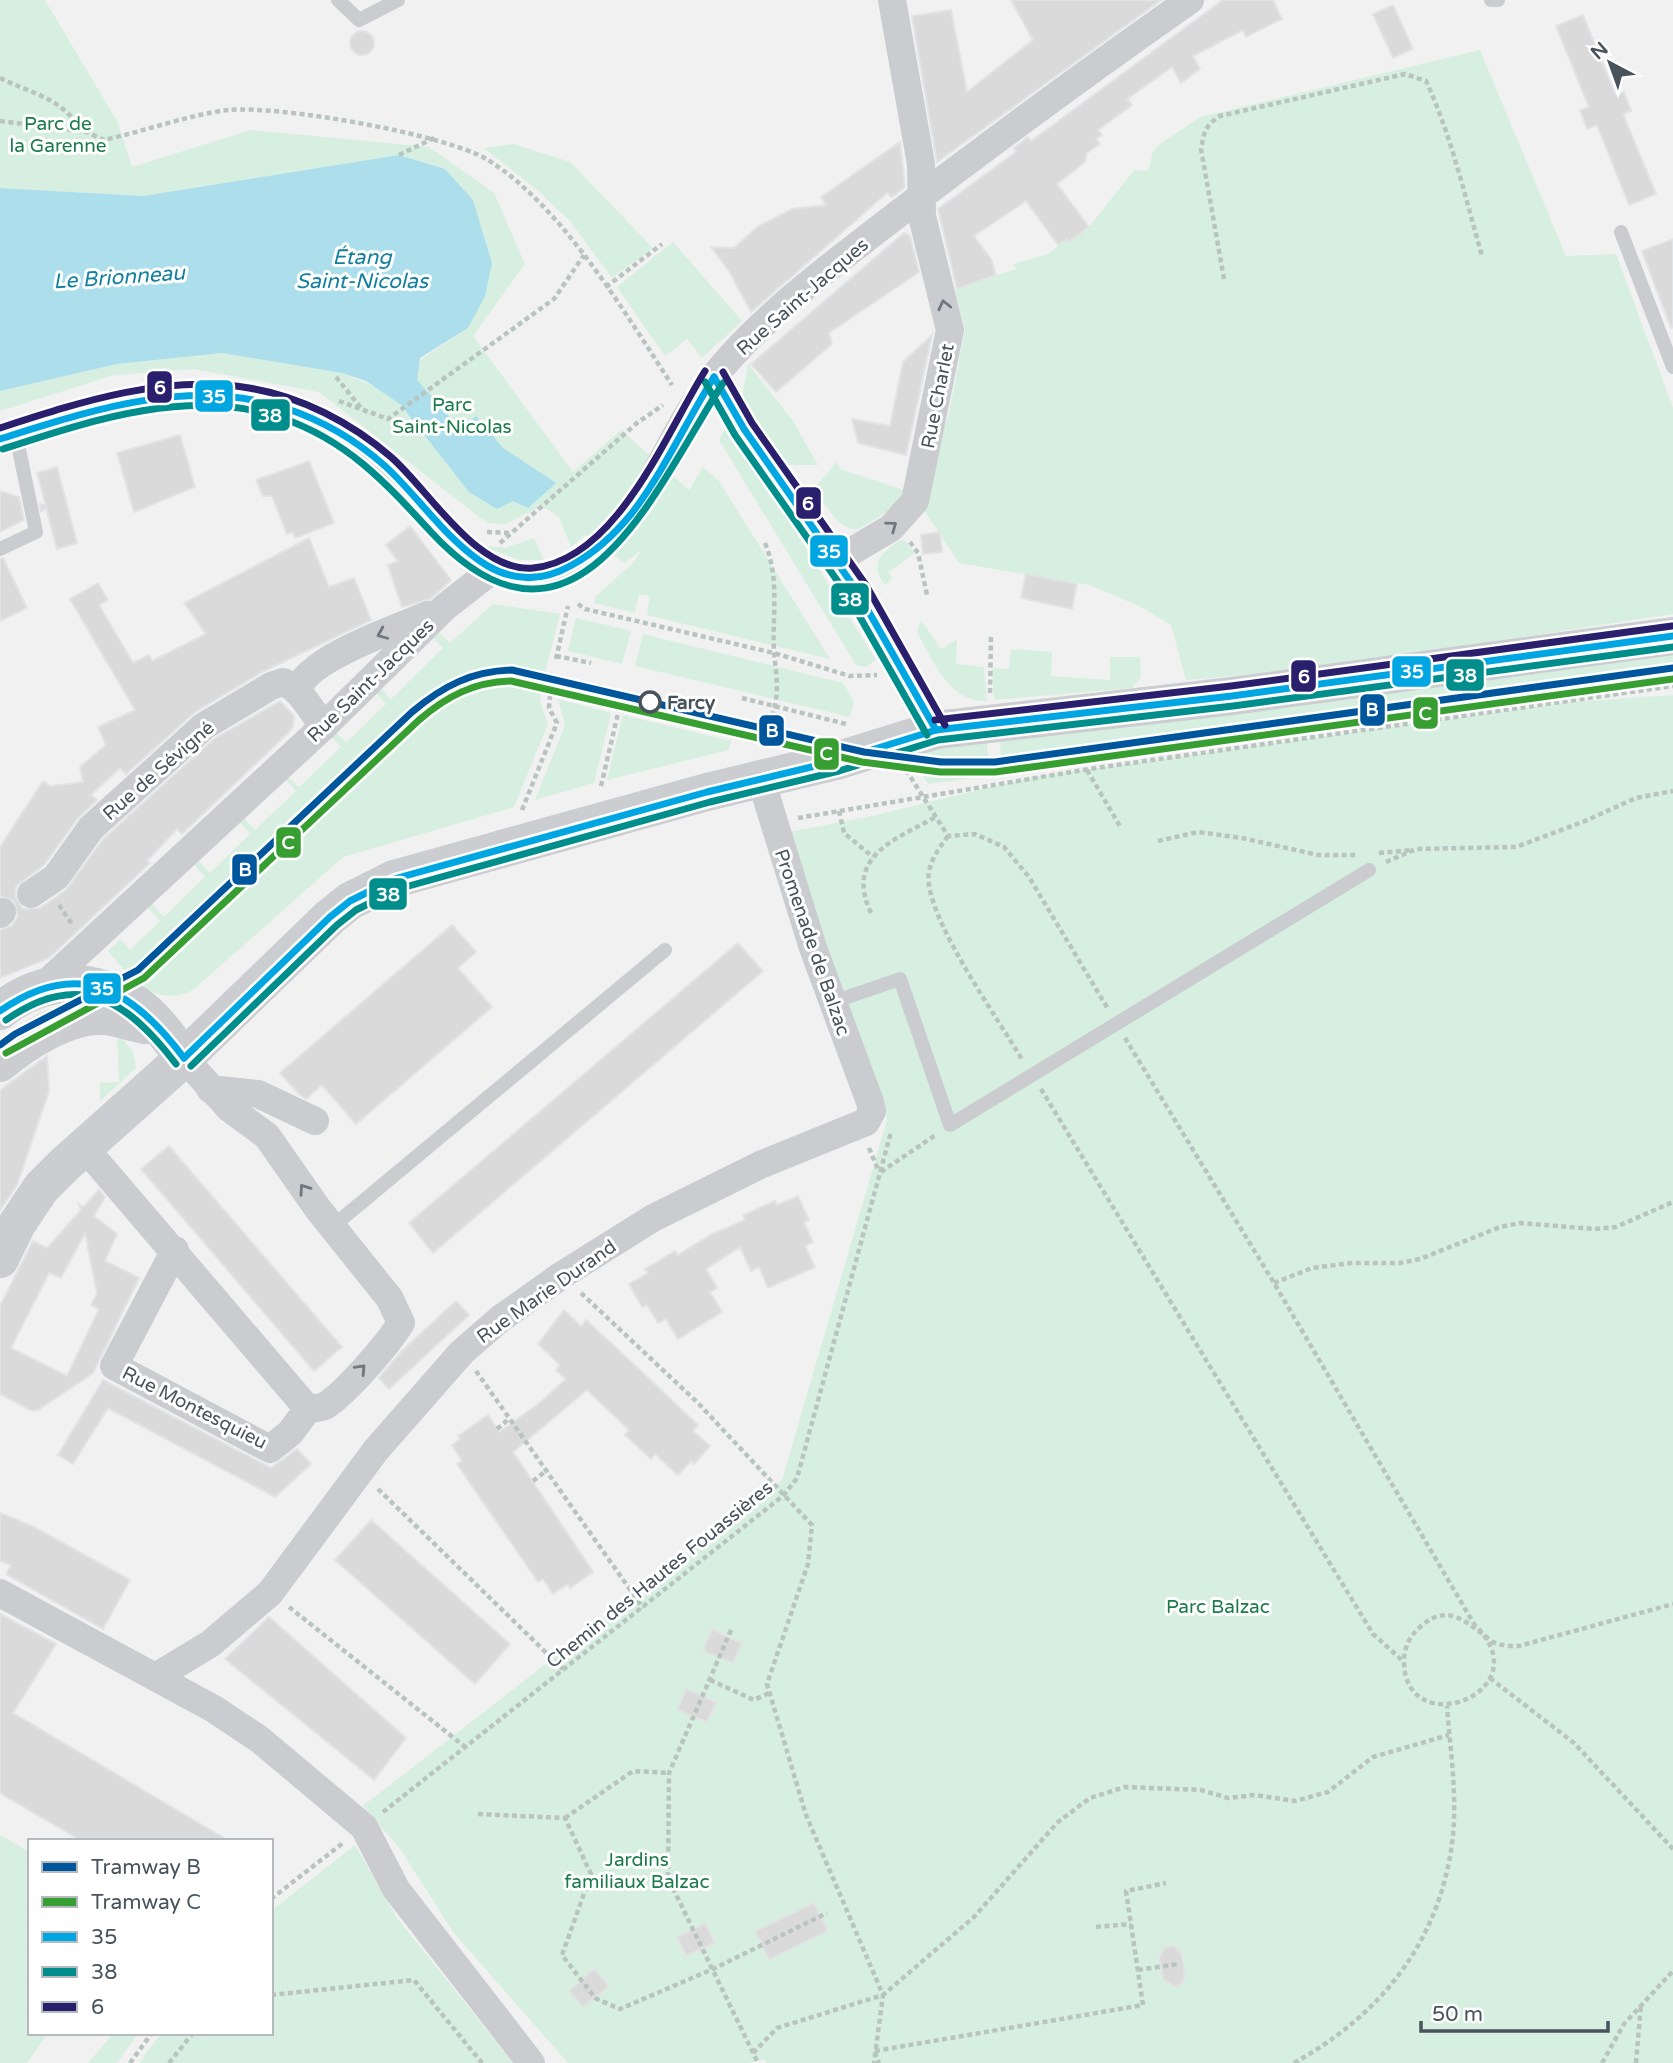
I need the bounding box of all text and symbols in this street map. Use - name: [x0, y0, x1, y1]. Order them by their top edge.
- north arrow: [1575, 28, 1645, 98]
- text: N: [1587, 38, 1612, 64]
- park label: Parc de la Garenne: [9, 113, 107, 157]
- street label: Rue Saint-Jacques: [732, 234, 873, 360]
- water label: Étang Saint-Nicolas: [296, 245, 430, 294]
- water label: Le Brionneau: [52, 260, 187, 295]
- one-way arrow: [938, 299, 952, 311]
- street label: Rue Charlet: [917, 342, 959, 450]
- line badge: 6: [146, 370, 173, 404]
- text: 6: [154, 377, 166, 399]
- line badge: 35: [194, 379, 234, 413]
- text: 35: [202, 386, 226, 408]
- park label: Parc Saint-Nicolas: [392, 394, 512, 438]
- line badge: 38: [250, 398, 291, 432]
- text: 38: [258, 405, 282, 427]
- line badge: 6: [795, 486, 822, 520]
- text: 6: [802, 493, 814, 515]
- one-way arrow: [885, 522, 897, 534]
- line badge: 35: [809, 534, 849, 568]
- text: 35: [817, 541, 841, 563]
- line badge: 38: [830, 582, 870, 616]
- text: 38: [838, 589, 862, 611]
- street label: Rue Saint-Jacques: [303, 615, 439, 747]
- one-way arrow: [377, 626, 389, 640]
- line badge: 35: [1391, 655, 1432, 688]
- line badge: 38: [1445, 658, 1485, 692]
- line badge: 6: [1290, 659, 1317, 693]
- text: 35: [1400, 661, 1424, 683]
- text: 38: [1453, 665, 1477, 687]
- text: 6: [1298, 666, 1310, 688]
- marker: Farcy: [639, 691, 661, 713]
- place label: Farcy: [667, 692, 716, 715]
- line badge: B: [1359, 693, 1386, 727]
- line badge: C: [1412, 696, 1439, 730]
- text: B: [1365, 699, 1379, 721]
- text: C: [1418, 703, 1432, 725]
- line badge: B: [758, 714, 785, 747]
- street label: Rue de Sévigné: [99, 717, 219, 825]
- text: B: [765, 720, 779, 742]
- line badge: C: [813, 737, 840, 771]
- text: C: [819, 743, 833, 765]
- line badge: C: [275, 826, 302, 859]
- text: C: [281, 832, 295, 854]
- street label: Promenade de Balzac: [770, 846, 854, 1038]
- line badge: B: [231, 853, 258, 886]
- text: B: [238, 859, 252, 881]
- line badge: 38: [368, 877, 408, 911]
- text: 38: [376, 884, 400, 906]
- line badge: 35: [82, 972, 122, 1005]
- text: 35: [90, 978, 114, 1000]
- one-way arrow: [299, 1184, 312, 1197]
- street label: Rue Marie Durand: [473, 1236, 620, 1348]
- street label: Rue Montesquieu: [119, 1362, 271, 1454]
- one-way arrow: [353, 1365, 365, 1378]
- street label: Chemin des Hautes Fouassières: [542, 1477, 777, 1673]
- park label: Parc Balzac: [1166, 1596, 1270, 1618]
- legend: [28, 1839, 273, 2035]
- park label: Jardins familiaux Balzac: [564, 1849, 710, 1893]
- text: Tramway B: [91, 1855, 201, 1880]
- text: Tramway C: [91, 1890, 201, 1915]
- text: 35: [91, 1925, 117, 1950]
- text: 38: [91, 1960, 117, 1985]
- scale bar: [1421, 1990, 1608, 2034]
- text: 6: [91, 1995, 104, 2020]
- text: 50 m: [1432, 2002, 1483, 2027]

